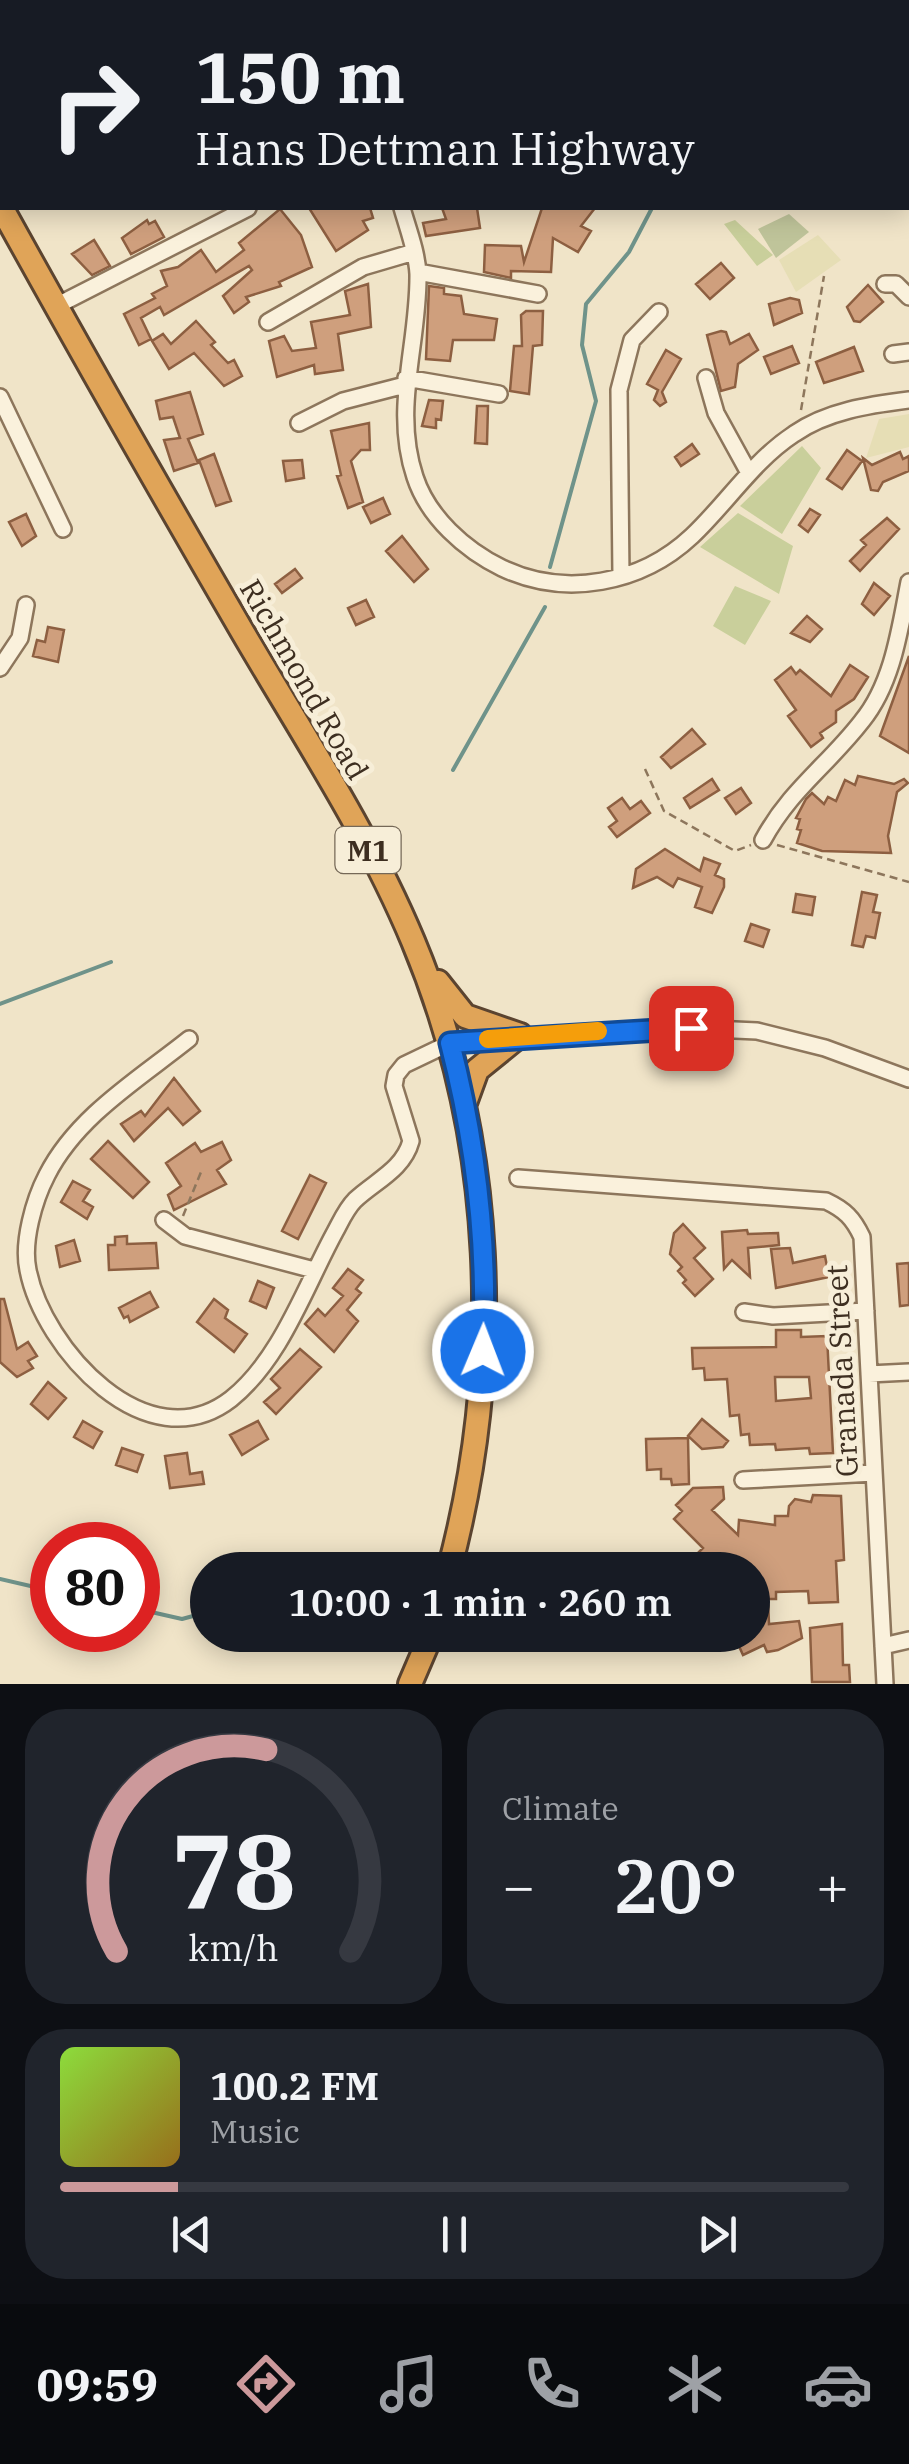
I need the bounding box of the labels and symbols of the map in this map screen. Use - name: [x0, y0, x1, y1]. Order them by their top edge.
- street label: Richmond Road: [232, 572, 378, 786]
- road number: M1: [336, 827, 400, 873]
- pin: [649, 986, 734, 1071]
- street label: Granada Street: [816, 1264, 866, 1478]
- position arrow: [431, 1299, 535, 1403]
- speed limit sign: 80: [30, 1522, 160, 1652]

